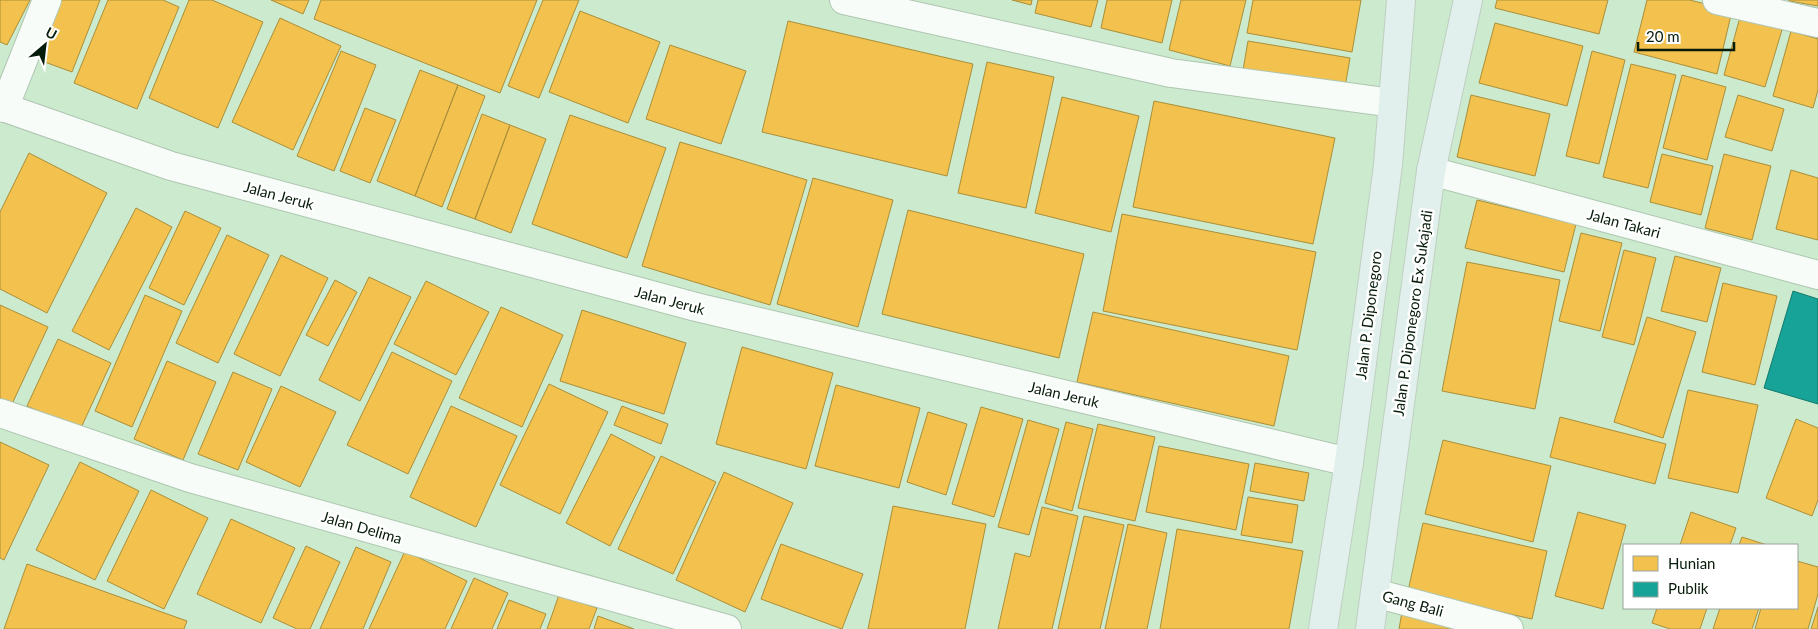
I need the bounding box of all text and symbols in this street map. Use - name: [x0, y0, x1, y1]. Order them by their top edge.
- north arrow: [20, 20, 70, 70]
- scale bar: [1638, 20, 1734, 52]
- text: U: [43, 23, 60, 43]
- text: 20 m: [1646, 27, 1680, 45]
- street label: Jalan Jeruk: [242, 177, 316, 213]
- street label: Jalan Takari: [1585, 205, 1663, 241]
- street label: Jalan P. Diponegoro Ex Sukajadi: [1389, 209, 1435, 417]
- street label: Jalan P. Diponegoro: [1351, 250, 1385, 380]
- street label: Jalan Jeruk: [633, 282, 707, 318]
- street label: Jalan Jeruk: [1027, 377, 1101, 411]
- street label: Jalan Delima: [320, 507, 404, 547]
- legend: [1623, 544, 1798, 609]
- text: Hunian: [1668, 554, 1715, 572]
- text: Publik: [1668, 579, 1709, 597]
- street label: Gang Bali: [1380, 586, 1446, 620]

